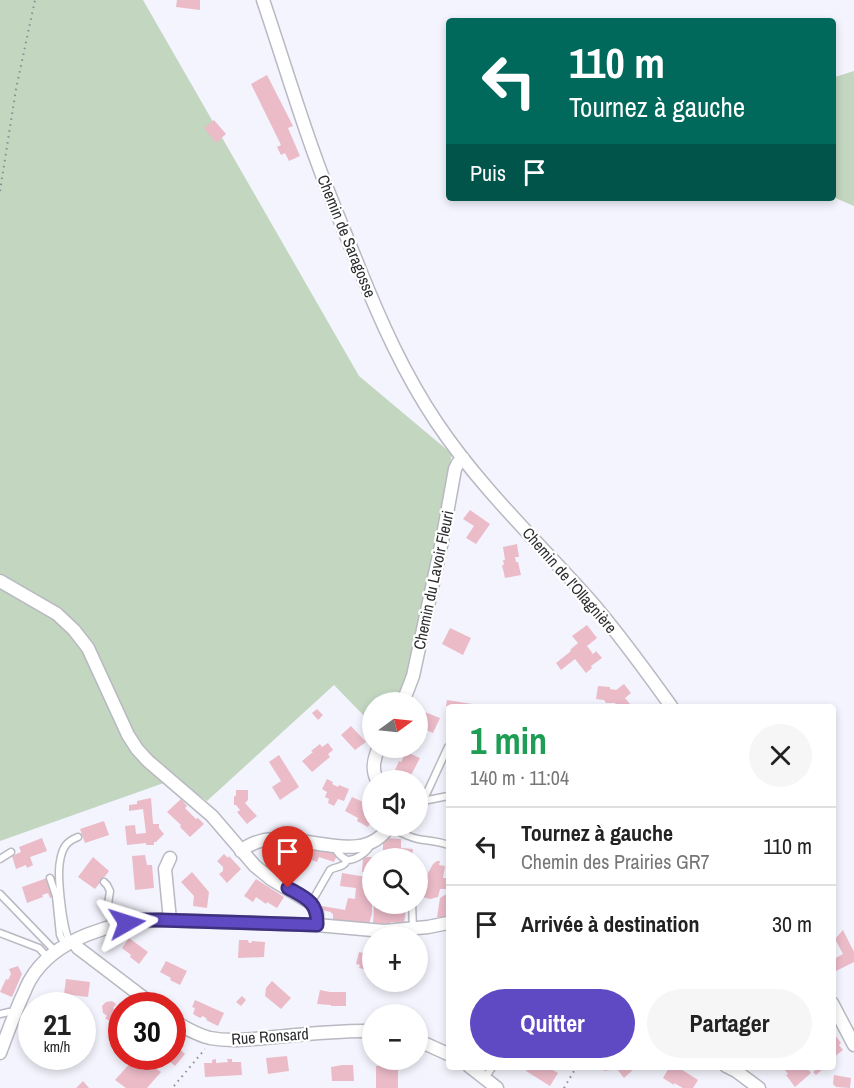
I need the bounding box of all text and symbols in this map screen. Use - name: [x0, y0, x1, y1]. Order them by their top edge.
- text: 110 m: [569, 35, 665, 91]
- icon: left: [470, 42, 548, 120]
- text: Tournez à gauche: [569, 89, 745, 125]
- icon: arrive: [518, 156, 551, 189]
- text: Puis: [470, 158, 506, 188]
- street label: Chemin de Saragosse: [312, 171, 382, 301]
- street label: Chemin du Lavoir Fleuri: [408, 509, 458, 651]
- street label: Chemin de l'Ollagnière: [518, 522, 622, 638]
- north arrow: [362, 692, 428, 758]
- map controls: [362, 692, 428, 1070]
- text: 1 min: [470, 717, 547, 765]
- button: close: [749, 724, 812, 787]
- text: 140 m · 11:04: [470, 764, 569, 791]
- button: sound: [362, 770, 428, 836]
- text: Tournez à gauche: [521, 818, 673, 848]
- pin: [262, 826, 313, 888]
- icon: left: [470, 830, 503, 863]
- text: 110 m: [763, 831, 812, 861]
- icon: arrive: [271, 835, 304, 868]
- button: search: [362, 848, 428, 914]
- text: Chemin des Prairies GR7: [521, 848, 710, 875]
- position arrow: [95, 891, 159, 955]
- icon: arrive: [470, 908, 503, 941]
- text: Arrivée à destination: [521, 909, 699, 939]
- text: 30 m: [772, 909, 812, 939]
- button: +: [362, 926, 428, 992]
- button: Quitter: [470, 989, 635, 1058]
- button: Partager: [647, 989, 812, 1058]
- speed limit sign: 30: [108, 992, 186, 1070]
- text: 21: [43, 1004, 71, 1044]
- button: −: [362, 1004, 428, 1070]
- street label: Rue Ronsard: [231, 1022, 309, 1050]
- text: km/h: [44, 1036, 70, 1057]

